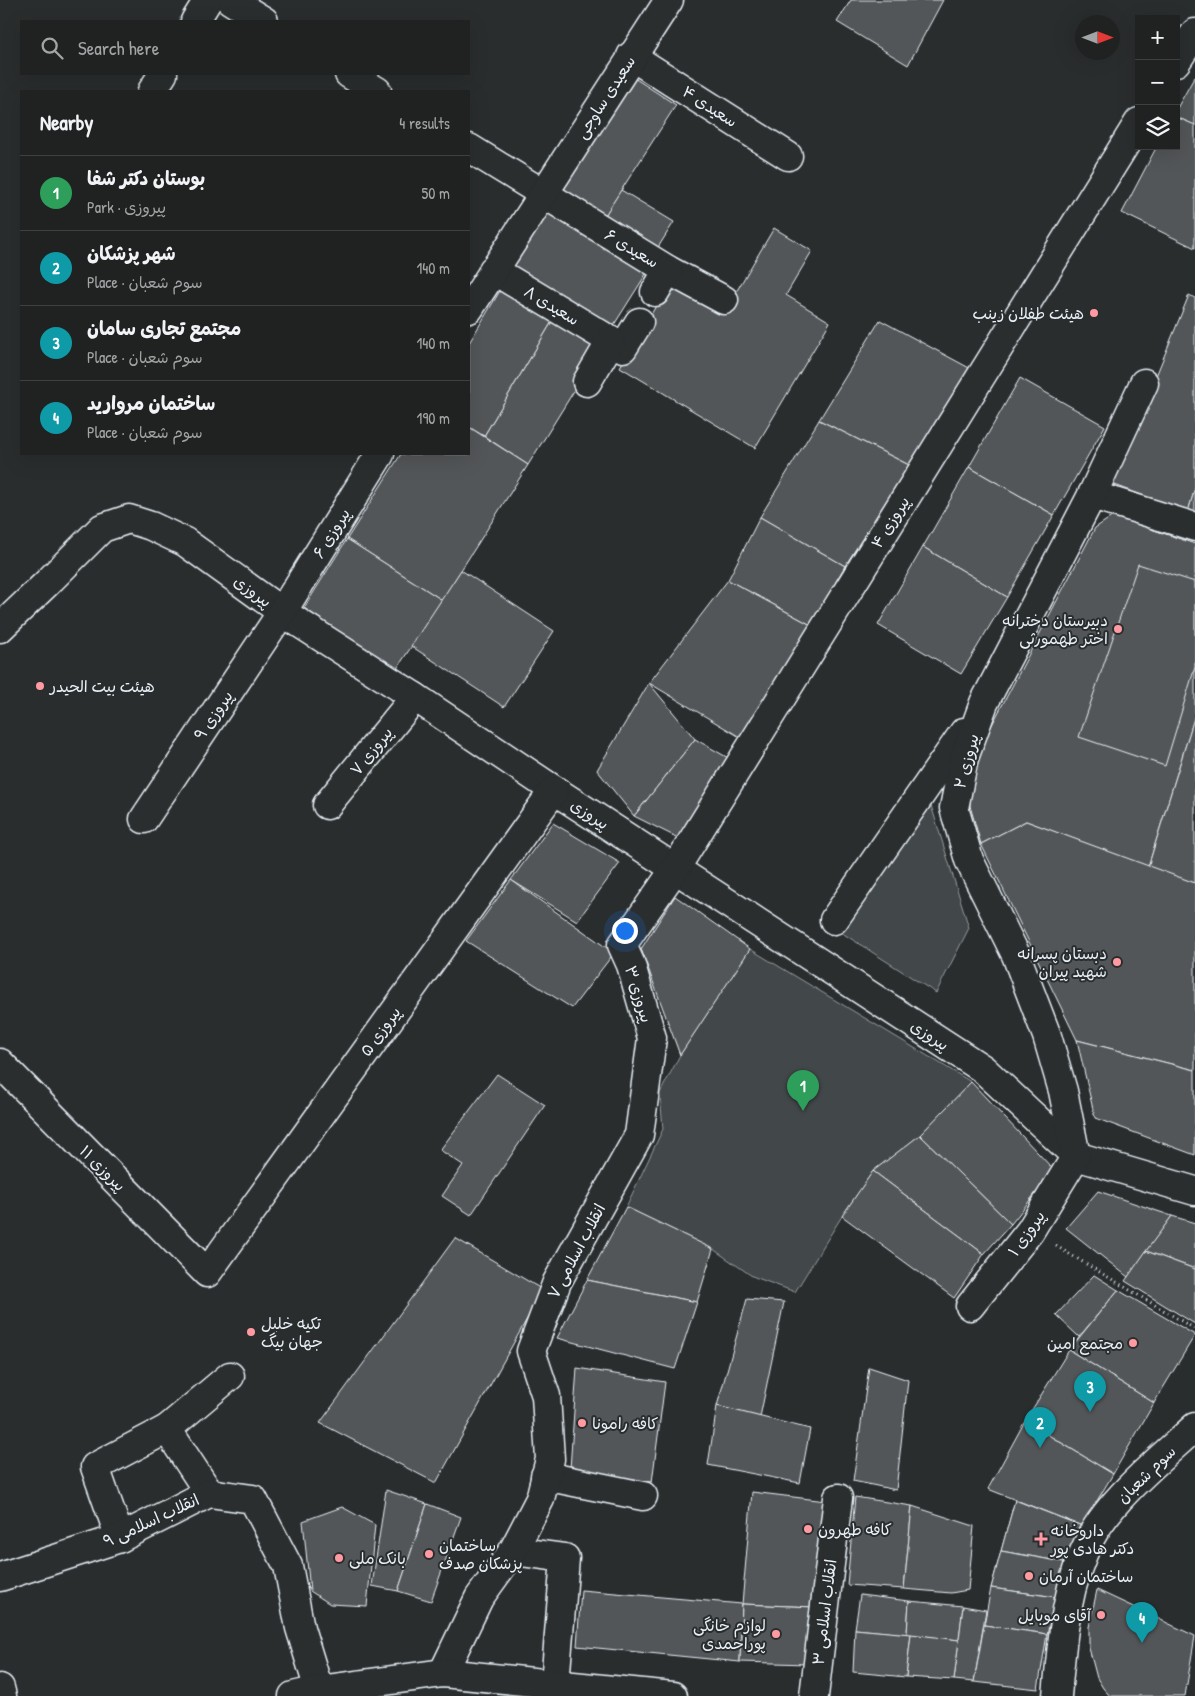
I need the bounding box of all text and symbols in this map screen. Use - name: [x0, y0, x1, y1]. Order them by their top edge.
- north arrow: [1075, 15, 1120, 60]
- map controls: [1135, 15, 1180, 150]
- button: +: [1135, 15, 1180, 60]
- search box: [20, 20, 470, 75]
- icon: search: [38, 34, 66, 62]
- text: Search here: [78, 35, 159, 61]
- street label: سعیدی ساوجی: [570, 51, 640, 143]
- button: −: [1135, 60, 1180, 105]
- street label: سعیدی ۴: [678, 80, 742, 132]
- button: layers: [1135, 105, 1180, 150]
- text: Nearby: [40, 108, 93, 137]
- text: 4 results: [399, 112, 450, 134]
- text: بوستان دکتر شفا: [87, 165, 205, 191]
- text: 1: [53, 182, 59, 204]
- text: 50 m: [422, 182, 450, 204]
- text: Park · پیروزی: [87, 196, 166, 218]
- street label: سعیدی ۶: [601, 223, 663, 273]
- text: شهر پزشکان: [87, 240, 176, 266]
- text: 2: [52, 257, 60, 279]
- text: 140 m: [416, 257, 450, 279]
- text: Place · سوم شعبان: [87, 271, 203, 293]
- street label: سعیدی ۸: [520, 280, 584, 330]
- place label: هیئت طفلان زینب: [973, 302, 1084, 324]
- marker: هیئت طفلان زینب: [1088, 307, 1100, 319]
- text: مجتمع تجاری سامان: [87, 315, 241, 341]
- text: 3: [52, 332, 60, 354]
- text: 140 m: [416, 332, 450, 354]
- text: Place · سوم شعبان: [87, 346, 203, 368]
- text: ساختمان مروارید: [87, 390, 215, 416]
- text: 4: [53, 407, 59, 429]
- text: 190 m: [417, 407, 450, 429]
- text: Place · سوم شعبان: [87, 421, 203, 443]
- street label: پیروزی ۴: [865, 492, 915, 552]
- street label: پیروزی ۶: [307, 504, 355, 562]
- street label: پیروزی: [230, 570, 276, 612]
- place label: دبیرستان دخترانه اختر طهمورثی: [1002, 609, 1108, 649]
- marker: دبیرستان دخترانه اختر طهمورثی: [1112, 623, 1124, 635]
- place label: هیئت بیت الحیدر: [48, 675, 155, 697]
- marker: هیئت بیت الحیدر: [34, 680, 46, 692]
- street label: پیروزی ۹: [188, 686, 238, 744]
- street label: پیروزی ۷: [345, 722, 397, 780]
- street label: پیروزی ۲: [948, 731, 984, 791]
- street label: پیروزی: [567, 793, 613, 835]
- your location: [612, 918, 638, 944]
- place label: دبستان پسرانه شهید پیران: [1017, 942, 1107, 982]
- marker: دبستان پسرانه شهید پیران: [1111, 956, 1123, 968]
- street label: پیروزی ۳: [620, 963, 658, 1025]
- street label: پیروزی ۵: [354, 1002, 406, 1060]
- street label: پیروزی: [907, 1014, 953, 1056]
- pin: 1: [787, 1070, 819, 1111]
- street label: پیروزی ۱۱: [75, 1140, 131, 1196]
- street label: انقلاب اسلامی ۷: [542, 1200, 610, 1302]
- street label: پیروزی ۱: [1002, 1206, 1050, 1260]
- place label: تکیه خلیل جهان بیگ: [261, 1312, 323, 1352]
- marker: تکیه خلیل جهان بیگ: [245, 1326, 257, 1338]
- place label: مجتمع امین: [1047, 1332, 1123, 1355]
- marker: مجتمع امین: [1127, 1337, 1139, 1349]
- pin: 3: [1074, 1371, 1106, 1412]
- pin: 2: [1024, 1407, 1056, 1448]
- place label: کافه رامونا: [592, 1412, 658, 1434]
- marker: کافه رامونا: [576, 1417, 588, 1429]
- street label: سوم شعبان: [1112, 1440, 1182, 1509]
- street label: انقلاب اسلامی ۹: [99, 1488, 203, 1552]
- place label: کافه طهرون: [818, 1518, 892, 1540]
- place label: داروخانه دکتر هادی پور: [1049, 1519, 1134, 1559]
- marker: کافه طهرون: [802, 1523, 814, 1535]
- marker: داروخانه دکتر هادی پور: [1035, 1533, 1047, 1545]
- place label: ساختمان پزشکان صدف: [439, 1534, 523, 1574]
- place label: بانک ملی: [349, 1547, 406, 1569]
- marker: ساختمان پزشکان صدف: [423, 1548, 435, 1560]
- marker: بانک ملی: [333, 1552, 345, 1564]
- street label: انقلاب اسلامی ۳: [807, 1558, 841, 1666]
- place label: ساختمان آرمان: [1039, 1565, 1133, 1587]
- marker: ساختمان آرمان: [1023, 1570, 1035, 1582]
- pin: 4: [1126, 1602, 1158, 1643]
- place label: آقای موبایل: [1018, 1604, 1092, 1626]
- marker: آقای موبایل: [1095, 1609, 1107, 1621]
- place label: لوازم خانگی پوراحمدی: [693, 1614, 766, 1654]
- marker: لوازم خانگی پوراحمدی: [770, 1628, 782, 1640]

